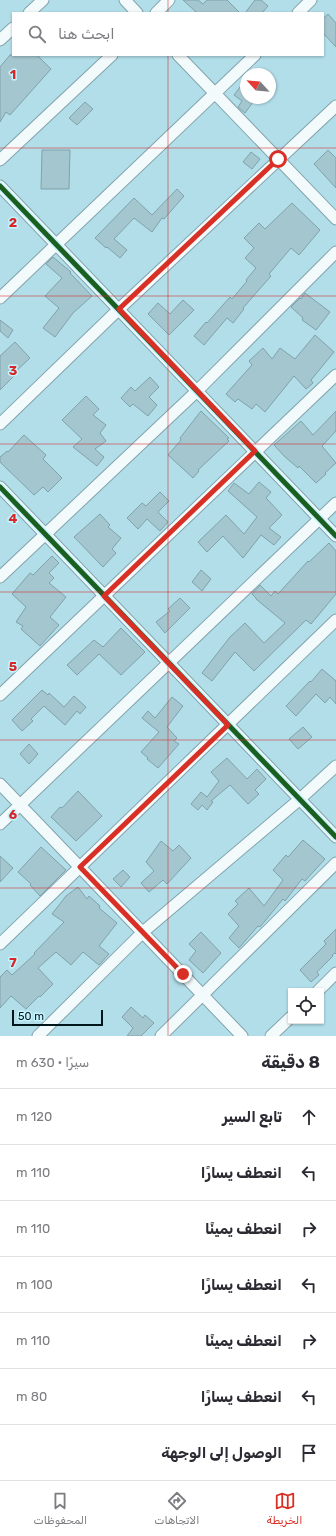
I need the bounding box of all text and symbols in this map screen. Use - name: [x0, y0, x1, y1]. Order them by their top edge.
- search box: [12, 12, 324, 56]
- icon: search: [26, 23, 48, 45]
- text: ابحث هنا: [58, 25, 115, 43]
- text: 1: [10, 67, 16, 82]
- north arrow: [240, 68, 276, 104]
- route start: [269, 150, 287, 168]
- text: 2: [9, 215, 17, 230]
- text: 3: [9, 363, 18, 378]
- text: 4: [9, 511, 18, 526]
- text: 5: [9, 659, 17, 674]
- text: 6: [9, 807, 18, 822]
- text: 7: [9, 955, 17, 970]
- route end: [174, 965, 192, 983]
- map controls: [288, 988, 324, 1024]
- button: locate: [288, 988, 324, 1024]
- scale bar: [12, 1008, 103, 1027]
- text: 50 m: [18, 1010, 44, 1023]
- text: 8 دقيقة: [261, 1052, 320, 1072]
- text: سيرًا · 630 m: [16, 1055, 89, 1070]
- icon: ahead: [298, 1106, 320, 1128]
- text: تابع السير: [222, 1108, 282, 1126]
- text: 120 m: [16, 1109, 52, 1124]
- icon: left: [298, 1162, 320, 1184]
- text: انعطف يسارًا: [201, 1164, 282, 1182]
- text: 110 m: [16, 1165, 50, 1180]
- icon: right: [298, 1218, 320, 1240]
- text: انعطف يمينًا: [205, 1220, 282, 1238]
- text: 110 m: [16, 1221, 50, 1236]
- icon: left: [298, 1274, 320, 1296]
- text: انعطف يسارًا: [201, 1276, 282, 1294]
- text: 100 m: [16, 1277, 53, 1292]
- icon: right: [298, 1330, 320, 1352]
- text: انعطف يمينًا: [205, 1332, 282, 1350]
- text: 110 m: [16, 1333, 50, 1348]
- icon: left: [298, 1386, 320, 1408]
- text: انعطف يسارًا: [201, 1388, 282, 1406]
- text: 80 m: [16, 1389, 47, 1404]
- icon: arrive: [298, 1442, 320, 1464]
- text: الوصول إلى الوجهة: [161, 1444, 282, 1462]
- tab: المحفوظات: [34, 1490, 87, 1527]
- tab: الاتجاهات: [154, 1490, 199, 1527]
- tab: الخريطة: [267, 1490, 302, 1527]

